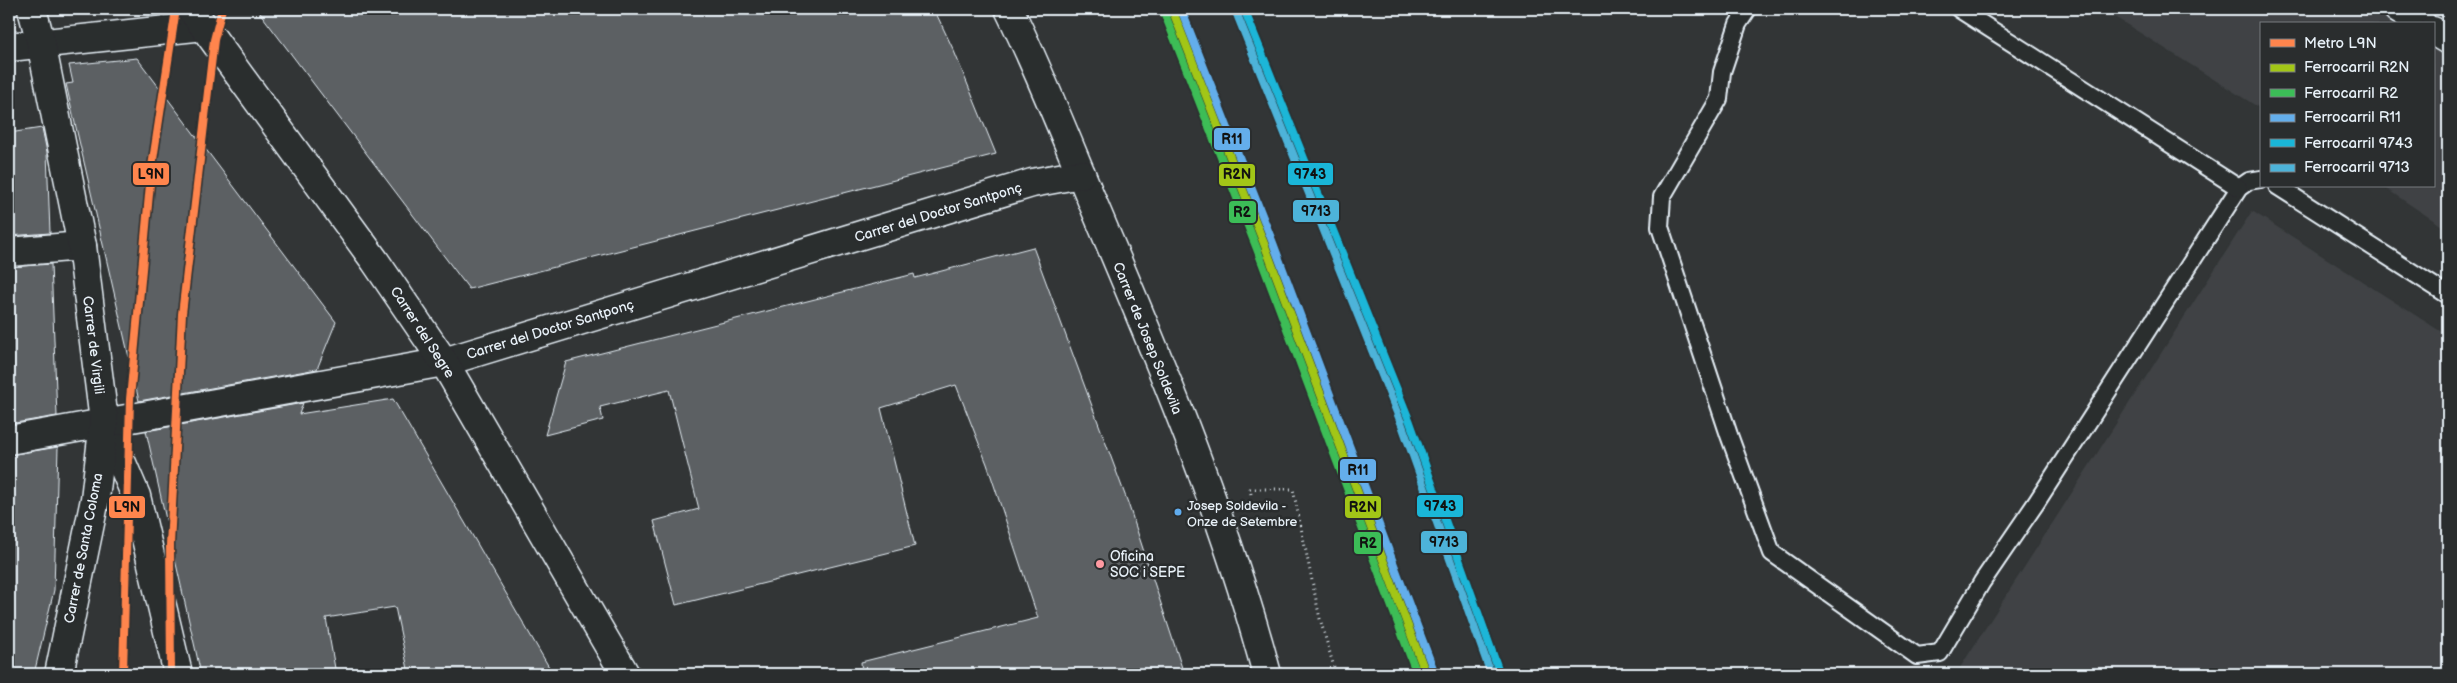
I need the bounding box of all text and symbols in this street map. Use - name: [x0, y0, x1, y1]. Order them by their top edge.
- legend: [2260, 22, 2434, 188]
- text: Metro L9N: [2304, 34, 2377, 53]
- text: Ferrocarril R2N: [2304, 58, 2409, 77]
- text: Ferrocarril R2: [2304, 84, 2398, 103]
- text: Ferrocarril R11: [2304, 108, 2401, 127]
- line badge: R11: [1213, 127, 1251, 151]
- text: R11: [1221, 131, 1243, 148]
- text: Ferrocarril 9743: [2304, 134, 2413, 153]
- text: Ferrocarril 9713: [2304, 158, 2410, 177]
- line badge: L9N: [132, 162, 170, 186]
- line badge: 9743: [1287, 162, 1334, 186]
- line badge: R2N: [1218, 163, 1256, 187]
- text: L9N: [138, 166, 164, 183]
- text: R2N: [1223, 166, 1251, 183]
- text: 9743: [1294, 166, 1326, 183]
- street label: Carrer del Doctor Santponç: [853, 179, 1024, 246]
- line badge: 9713: [1292, 199, 1340, 223]
- line badge: R2: [1228, 200, 1257, 224]
- text: 9713: [1301, 203, 1331, 220]
- text: R2: [1233, 204, 1252, 221]
- street label: Carrer de Josep Soldevila: [1109, 260, 1186, 417]
- street label: Carrer del Segre: [387, 283, 458, 381]
- street label: Carrer de Virgili: [79, 295, 108, 395]
- street label: Carrer del Doctor Santponç: [465, 296, 636, 363]
- line badge: R11: [1339, 458, 1377, 482]
- text: R11: [1347, 462, 1369, 479]
- street label: Carrer de Santa Coloma: [61, 471, 106, 625]
- line badge: 9743: [1416, 494, 1464, 518]
- line badge: L9N: [108, 495, 146, 519]
- line badge: R2N: [1344, 495, 1382, 519]
- place label: Josep Soldevila - Onze de Setembre: [1187, 498, 1297, 530]
- text: 9743: [1424, 498, 1456, 515]
- text: L9N: [114, 499, 140, 516]
- text: R2N: [1349, 499, 1377, 516]
- marker: Josep Soldevila - Onze de Setembre: [1173, 507, 1183, 517]
- line badge: 9713: [1420, 530, 1468, 554]
- line badge: R2: [1353, 531, 1382, 555]
- text: 9713: [1429, 534, 1459, 551]
- text: R2: [1359, 535, 1378, 552]
- place label: Oficina SOC i SEPE: [1110, 548, 1185, 581]
- marker: Oficina SOC i SEPE: [1094, 558, 1106, 570]

